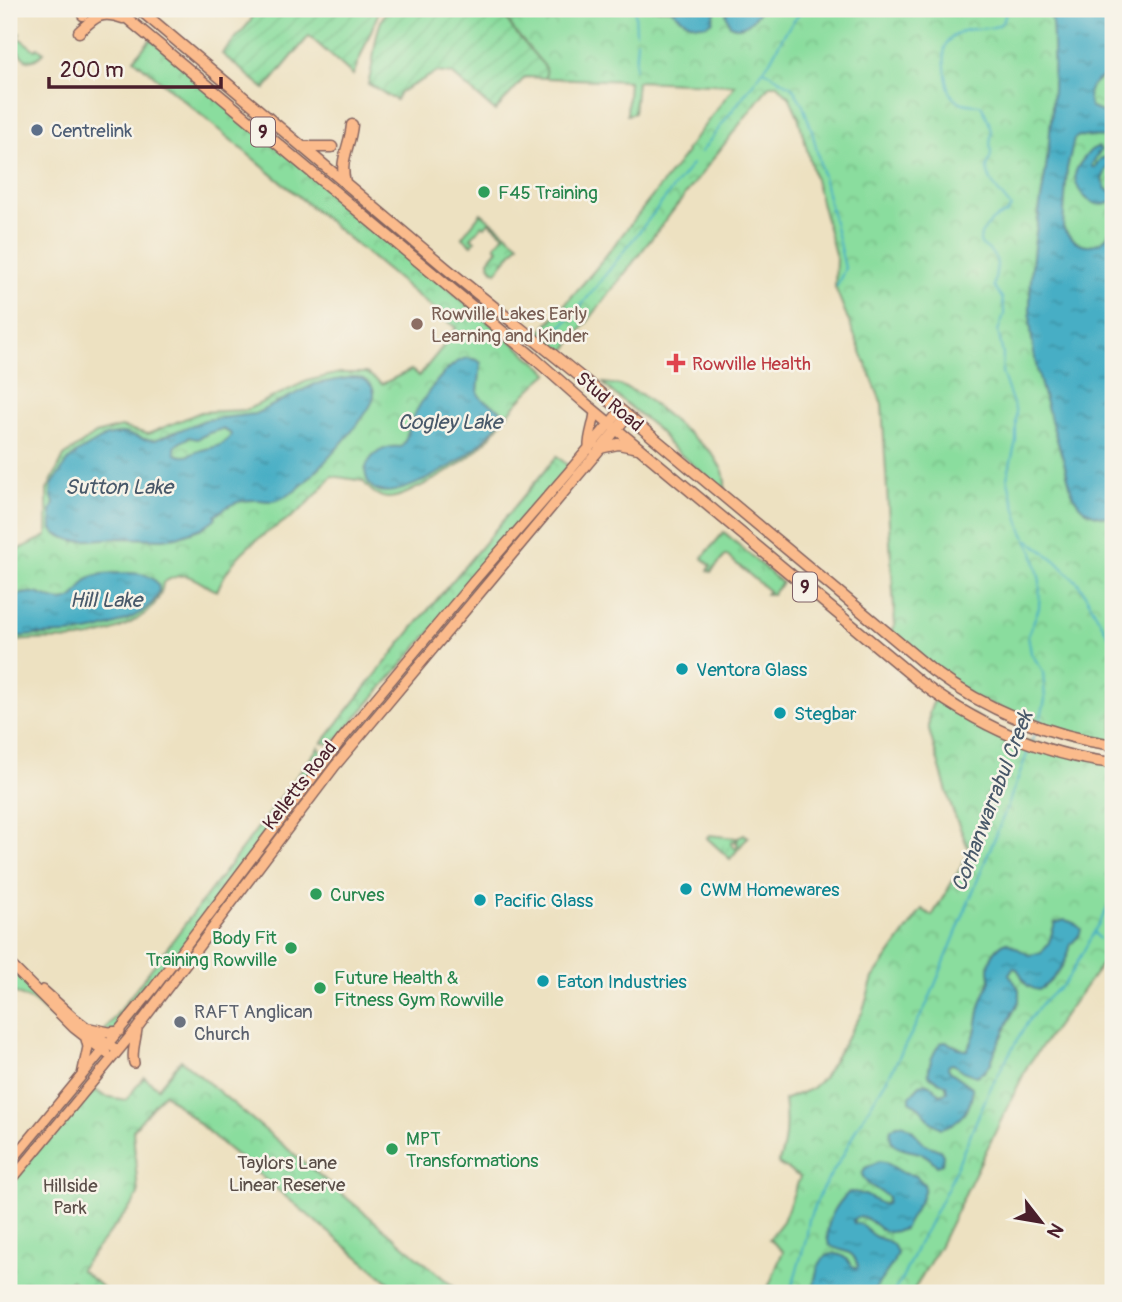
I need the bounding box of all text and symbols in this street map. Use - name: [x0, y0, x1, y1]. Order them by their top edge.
- scale bar: [49, 46, 220, 90]
- text: 200 m: [60, 57, 124, 84]
- road number: 9: [251, 118, 275, 146]
- place label: Centrelink: [51, 119, 132, 143]
- marker: Centrelink: [29, 122, 45, 138]
- place label: F45 Training: [498, 181, 598, 205]
- marker: F45 Training: [476, 184, 492, 200]
- place label: Rowville Lakes Early Learning and Kinder: [431, 302, 589, 348]
- marker: Rowville Lakes Early Learning and Kinder: [409, 316, 425, 332]
- place label: Rowville Health: [692, 352, 811, 376]
- marker: Rowville Health: [666, 353, 686, 373]
- street label: Stud Road: [571, 367, 648, 437]
- water label: Cogley Lake: [398, 409, 505, 436]
- water label: Sutton Lake: [65, 474, 176, 501]
- road number: 9: [793, 572, 817, 602]
- water label: Hill Lake: [70, 587, 145, 614]
- place label: Ventora Glass: [696, 658, 808, 682]
- marker: Ventora Glass: [674, 661, 690, 677]
- place label: Stegbar: [794, 702, 857, 726]
- marker: Stegbar: [772, 705, 788, 721]
- water label: Corhanwarrabul Creek: [946, 705, 1040, 895]
- street label: Kelletts Road: [258, 736, 342, 835]
- place label: CWM Homewares: [700, 878, 840, 902]
- marker: CWM Homewares: [678, 881, 694, 897]
- place label: Curves: [330, 883, 385, 907]
- marker: Curves: [308, 886, 324, 902]
- place label: Pacific Glass: [494, 889, 594, 913]
- marker: Pacific Glass: [472, 892, 488, 908]
- place label: Body Fit Training Rowville: [146, 926, 278, 972]
- marker: Body Fit Training Rowville: [283, 940, 299, 956]
- place label: Future Health & Fitness Gym Rowville: [334, 966, 504, 1012]
- place label: Eaton Industries: [557, 970, 687, 994]
- marker: Eaton Industries: [535, 973, 551, 989]
- marker: Future Health & Fitness Gym Rowville: [312, 980, 328, 996]
- place label: RAFT Anglican Church: [194, 1000, 313, 1046]
- marker: RAFT Anglican Church: [172, 1014, 188, 1030]
- place label: MPT Transformations: [406, 1127, 539, 1173]
- marker: MPT Transformations: [384, 1141, 400, 1157]
- park label: Taylors Lane Linear Reserve: [229, 1151, 346, 1197]
- park label: Hillside Park: [42, 1174, 98, 1220]
- north arrow: [1006, 1186, 1076, 1256]
- text: N: [1041, 1219, 1068, 1242]

